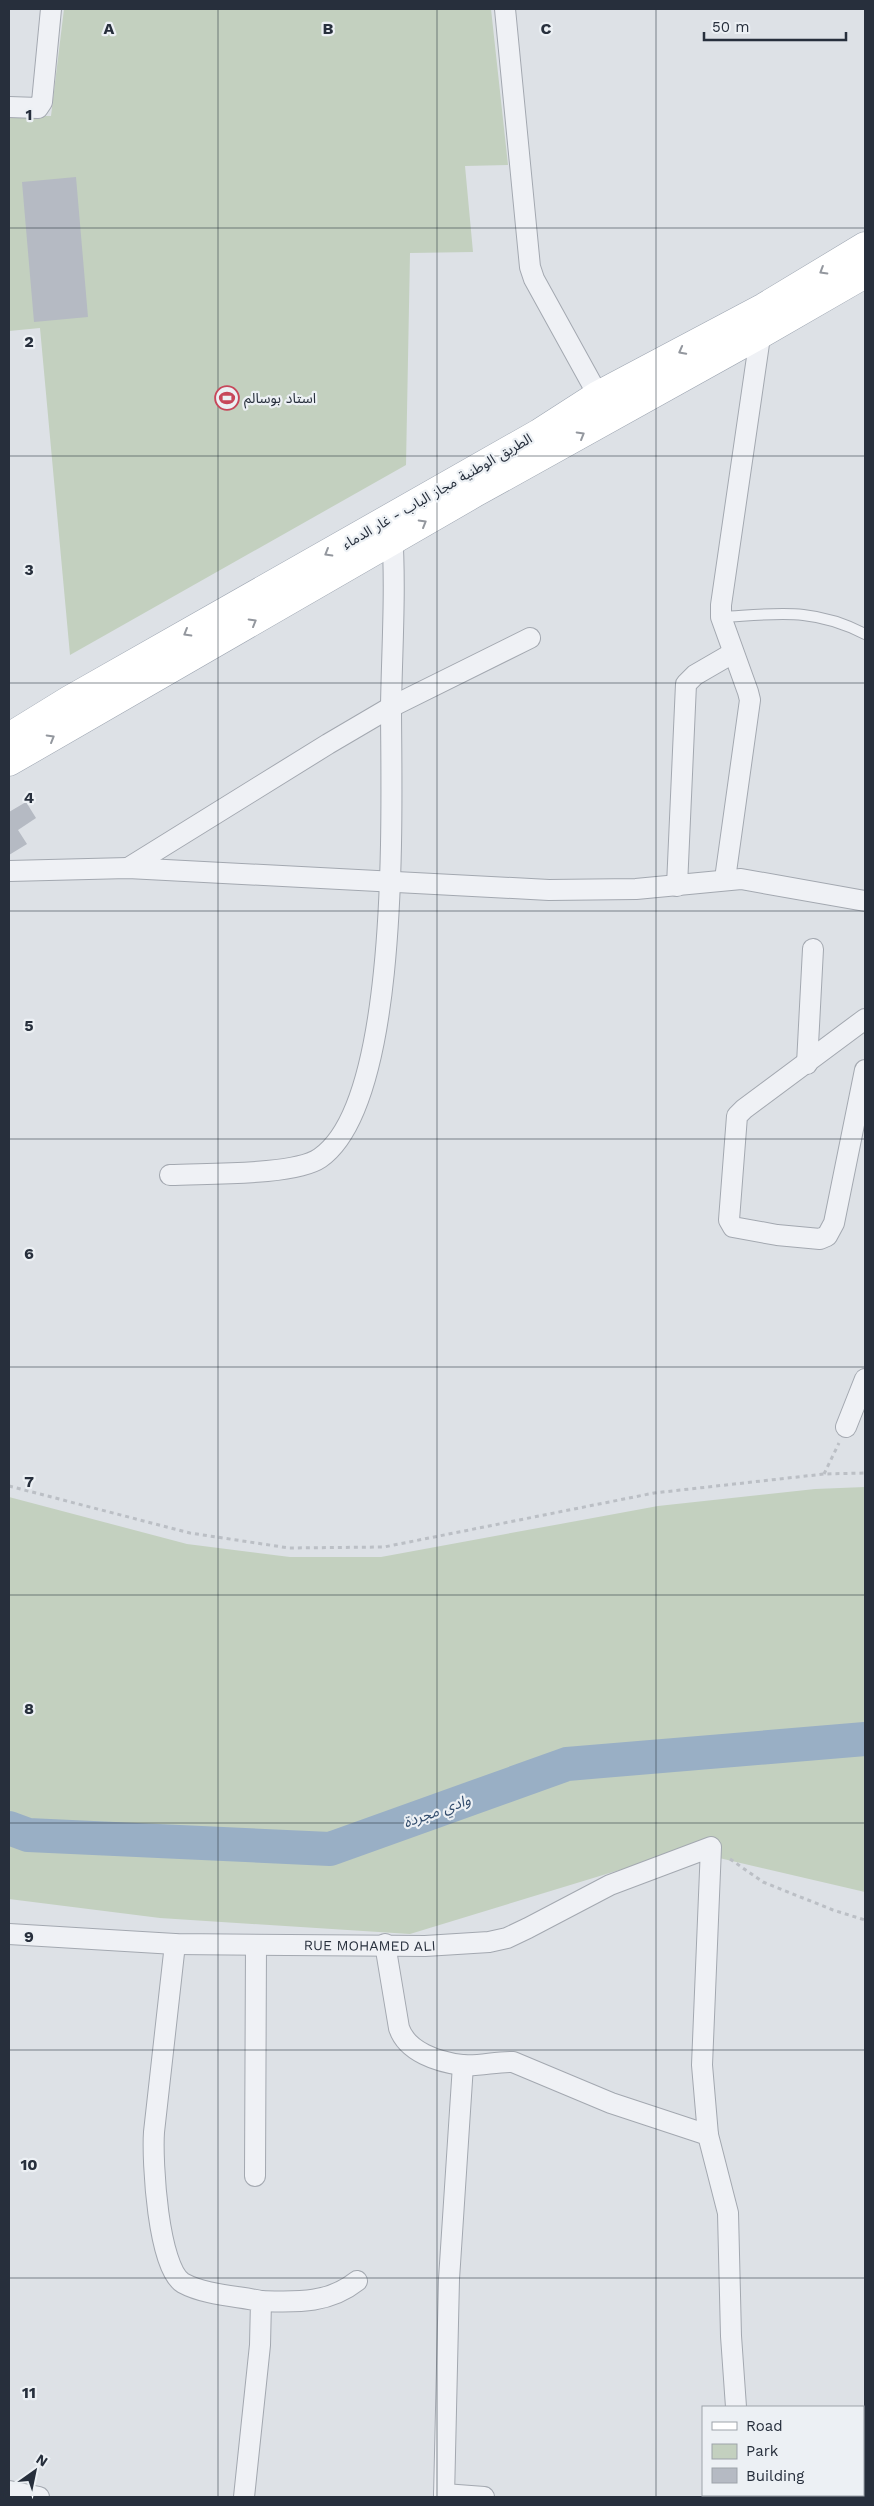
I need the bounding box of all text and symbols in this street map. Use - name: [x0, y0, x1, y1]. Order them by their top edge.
- scale bar: [704, 10, 846, 42]
- text: 50 m: [712, 18, 749, 36]
- text: A: [104, 19, 115, 38]
- text: B: [323, 19, 334, 38]
- text: C: [541, 19, 552, 38]
- text: 1: [26, 105, 32, 124]
- one-way arrow: [820, 265, 829, 275]
- text: 2: [24, 332, 34, 351]
- one-way arrow: [678, 345, 687, 355]
- sports icon: استاد بوسالم: [214, 385, 240, 411]
- place label: استاد بوسالم: [244, 390, 316, 409]
- street label: الطريق الوطنية مجاز الباب - غار الدماء: [339, 430, 536, 554]
- one-way arrow: [575, 431, 584, 441]
- one-way arrow: [418, 519, 427, 529]
- one-way arrow: [325, 547, 334, 557]
- text: 3: [24, 560, 34, 579]
- one-way arrow: [247, 618, 256, 628]
- one-way arrow: [183, 627, 192, 637]
- one-way arrow: [46, 734, 55, 744]
- text: 4: [24, 788, 34, 807]
- text: 5: [24, 1016, 34, 1035]
- text: 6: [24, 1244, 34, 1263]
- text: 7: [24, 1472, 34, 1491]
- text: 8: [24, 1699, 34, 1718]
- water label: وادي مجردة: [401, 1790, 474, 1834]
- text: 9: [24, 1927, 34, 1946]
- street label: RUE MOHAMED ALI: [304, 1937, 436, 1954]
- text: 10: [20, 2155, 38, 2174]
- text: 11: [22, 2383, 36, 2402]
- legend: [702, 2406, 864, 2496]
- text: Road: [746, 2417, 783, 2435]
- text: Park: [746, 2442, 779, 2460]
- north arrow: [10, 2446, 60, 2496]
- text: N: [33, 2451, 51, 2470]
- text: Building: [746, 2467, 804, 2485]

